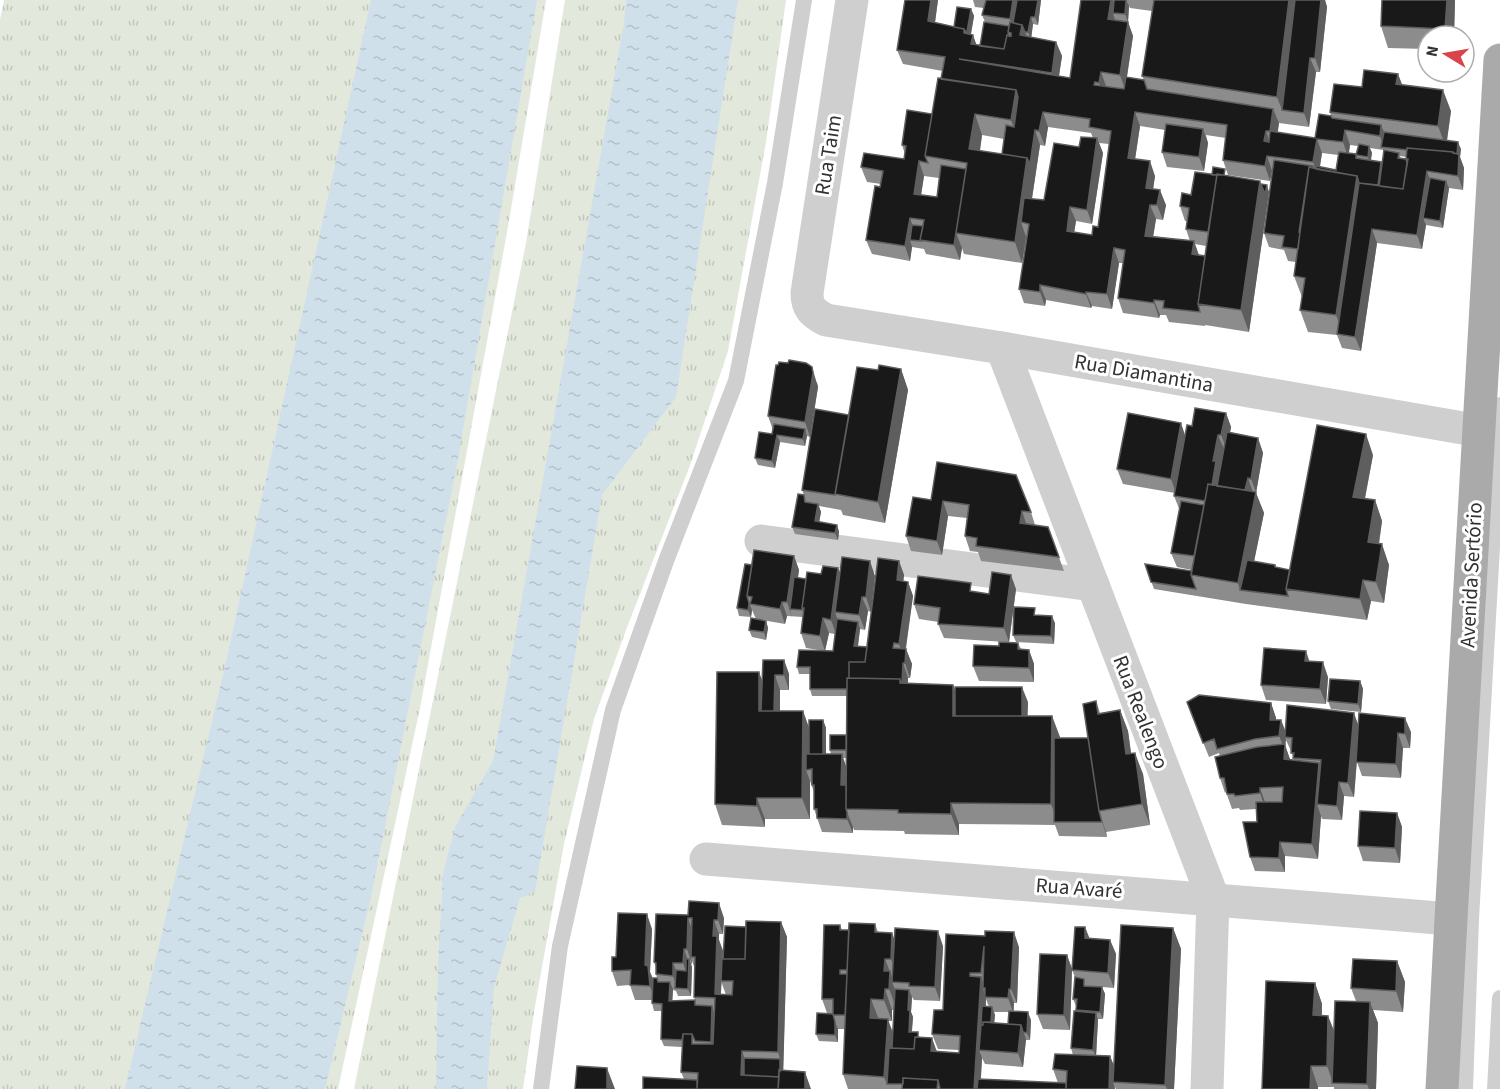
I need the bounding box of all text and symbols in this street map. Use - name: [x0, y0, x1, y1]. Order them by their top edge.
- north arrow: [1416, 24, 1476, 84]
- text: N: [1420, 44, 1444, 59]
- street label: Rua Taim: [807, 113, 849, 197]
- street label: Rua Diamantina: [1072, 346, 1216, 400]
- street label: Avenida Sertório: [1452, 502, 1490, 648]
- street label: Rua Realengo: [1106, 651, 1176, 773]
- street label: Rua Avaré: [1035, 870, 1123, 906]

